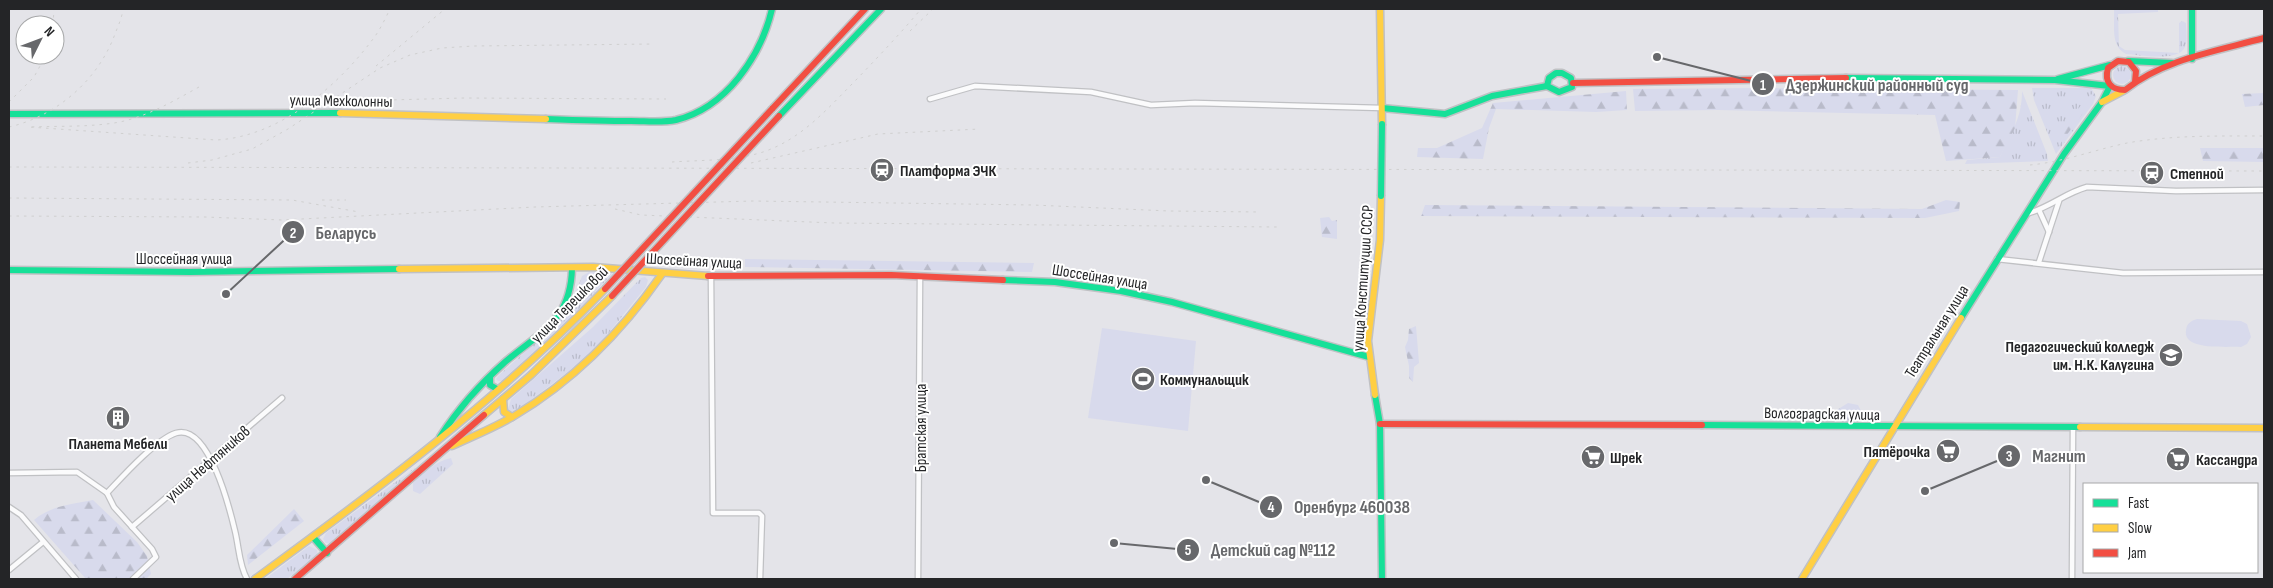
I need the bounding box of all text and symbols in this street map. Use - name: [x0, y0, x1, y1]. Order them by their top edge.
- north arrow: [15, 15, 65, 65]
- text: N: [40, 23, 58, 40]
- callout: Дзержинский районный суд: [1750, 68, 1978, 101]
- text: Дзержинский районный суд: [1785, 75, 1969, 96]
- text: 1: [1760, 76, 1766, 95]
- street label: улица Мехколонны: [289, 91, 393, 112]
- station icon: Платформа ЭЧК: [869, 157, 895, 183]
- station icon: Степной: [2139, 160, 2165, 186]
- place label: Платформа ЭЧК: [900, 162, 997, 181]
- place label: Степной: [2170, 165, 2224, 184]
- street label: улица Конституции СССР: [1349, 204, 1378, 352]
- callout: Беларусь: [281, 216, 387, 249]
- text: Беларусь: [316, 223, 376, 244]
- text: 2: [290, 224, 296, 243]
- street label: Шоссейная улица: [645, 249, 742, 274]
- street label: Шоссейная улица: [136, 250, 232, 269]
- street label: Шоссейная улица: [1051, 261, 1149, 294]
- street label: улица Терешковой: [528, 263, 613, 348]
- street label: Театральная улица: [1901, 282, 1973, 382]
- place label: Педагогический колледж им. Н.К. Калугина: [2005, 338, 2154, 375]
- school or university icon: Педагогический колледж им. Н.К. Калугина: [2158, 342, 2184, 368]
- sports icon: Коммунальщик: [1130, 366, 1156, 392]
- place label: Коммунальщик: [1160, 371, 1249, 390]
- street label: Братская улица: [912, 384, 931, 472]
- street label: Волгоградская улица: [1764, 404, 1880, 425]
- building icon: Планета Мебели: [105, 405, 131, 431]
- street label: улица Нефтяников: [162, 422, 254, 506]
- place label: Планета Мебели: [69, 435, 167, 454]
- supermarket icon: Пятёрочка: [1935, 438, 1961, 464]
- callout: Магнит: [1997, 439, 2095, 472]
- place label: Пятёрочка: [1863, 443, 1930, 462]
- supermarket icon: Шрек: [1580, 444, 1606, 470]
- text: Магнит: [2032, 446, 2086, 467]
- supermarket icon: Кассандра: [2165, 446, 2191, 472]
- text: 3: [2006, 447, 2013, 466]
- place label: Шрек: [1610, 449, 1642, 468]
- place label: Кассандра: [2196, 451, 2258, 470]
- legend: [2083, 483, 2258, 573]
- callout: Оренбург 460038: [1259, 490, 1420, 523]
- text: Fast: [2128, 494, 2150, 513]
- text: Оренбург 460038: [1294, 497, 1410, 518]
- text: 4: [1268, 498, 1275, 517]
- text: Slow: [2128, 519, 2152, 538]
- callout: Детский сад №112: [1175, 534, 1345, 567]
- text: Детский сад №112: [1211, 540, 1335, 561]
- text: 5: [1185, 541, 1192, 560]
- text: Jam: [2127, 544, 2146, 563]

